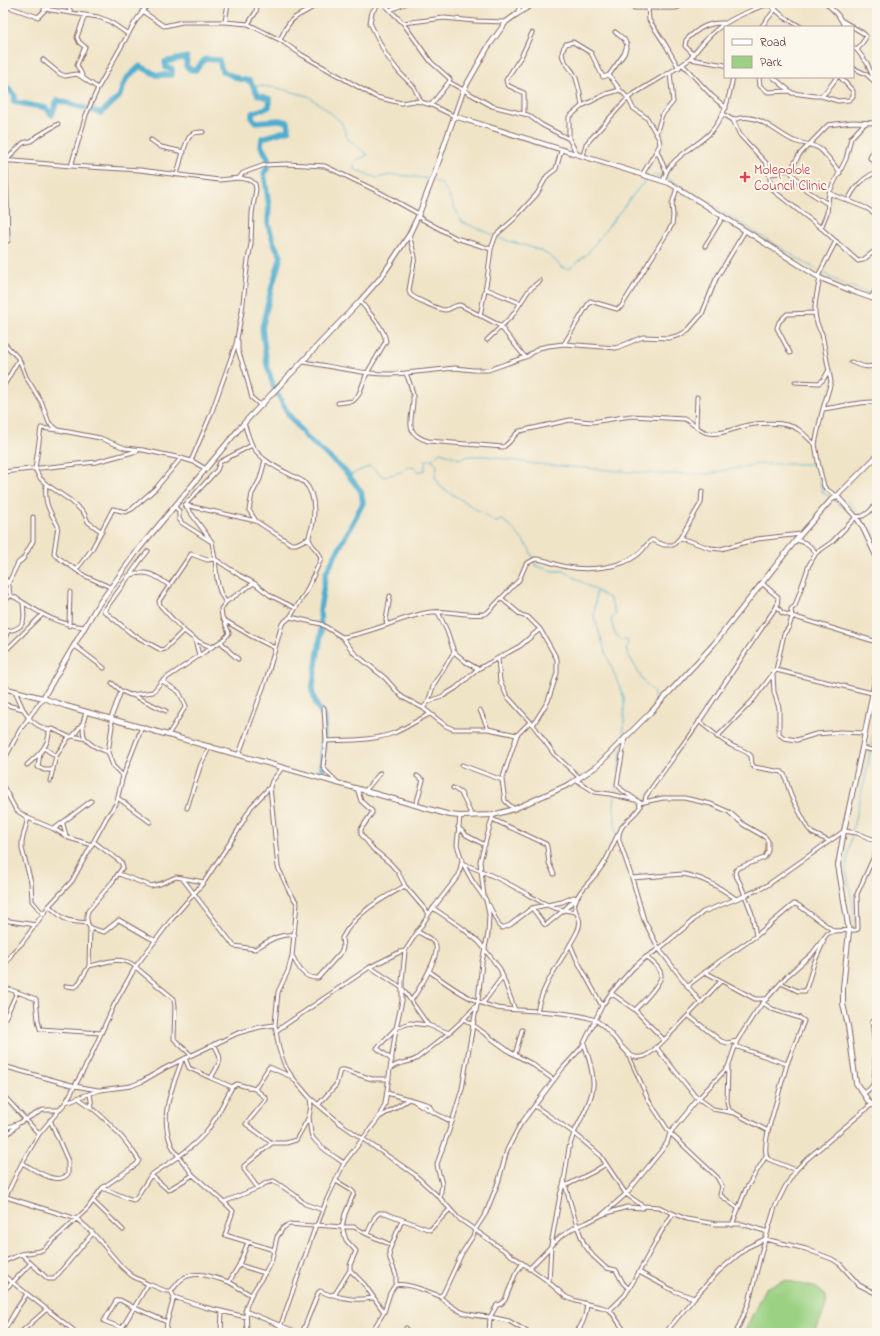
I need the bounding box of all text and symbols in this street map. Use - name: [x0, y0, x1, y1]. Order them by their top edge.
- legend: [724, 26, 854, 78]
- text: Road: [760, 34, 786, 52]
- text: Park: [760, 54, 782, 72]
- place label: Molepolole Council Clinic: [754, 160, 827, 197]
- marker: Molepolole Council Clinic: [739, 171, 751, 183]

